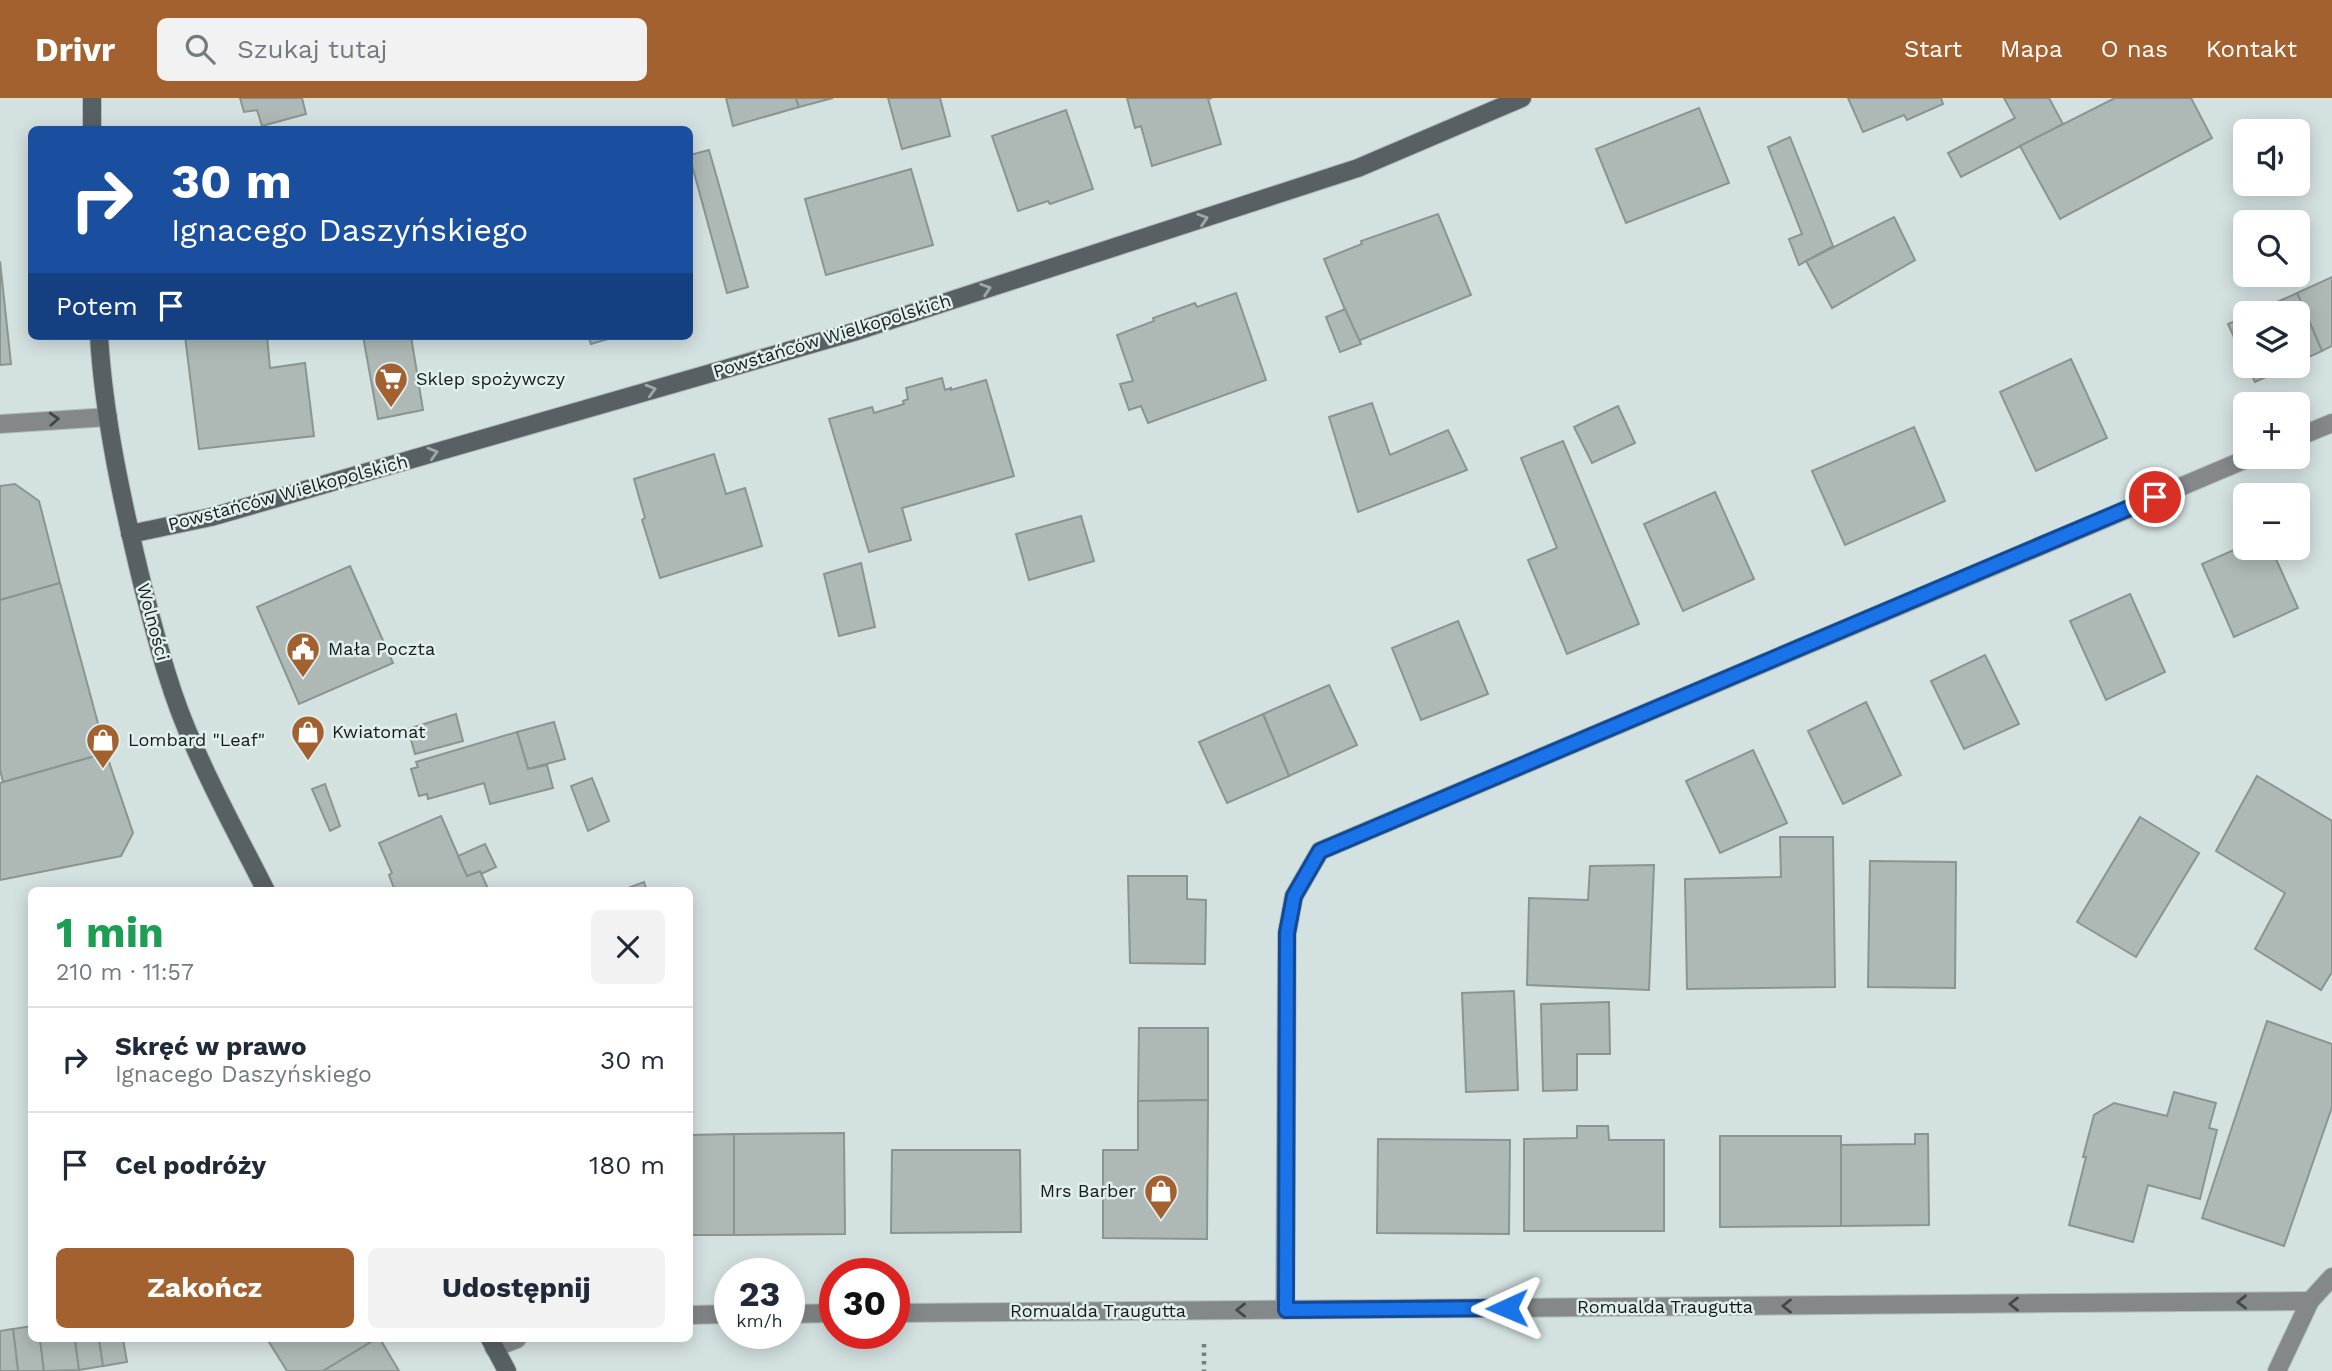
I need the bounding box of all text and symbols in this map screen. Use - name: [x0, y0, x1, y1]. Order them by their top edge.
- search box: [157, 18, 647, 81]
- text: Drivr: [35, 30, 115, 69]
- icon: search: [181, 30, 219, 68]
- text: Szukaj tutaj: [237, 34, 388, 64]
- text: Start: [1904, 35, 1962, 63]
- text: Mapa: [2000, 35, 2063, 63]
- text: O nas: [2101, 35, 2168, 63]
- text: Kontakt: [2206, 35, 2297, 63]
- map controls: [2233, 119, 2310, 560]
- button: sound: [2233, 119, 2310, 196]
- text: 30 m: [171, 152, 292, 210]
- icon: right: [56, 154, 147, 245]
- button: search: [2233, 210, 2310, 287]
- text: Ignacego Daszyńskiego: [171, 211, 528, 249]
- one-way arrow: [1196, 213, 1208, 227]
- one-way arrow: [980, 283, 992, 297]
- icon: arrive: [152, 287, 190, 325]
- street label: Powstańców Wielkopolskich: [710, 289, 953, 382]
- text: Potem: [56, 291, 138, 321]
- button: layers: [2233, 301, 2310, 378]
- supermarket icon: Sklep spożywczy: [372, 360, 410, 409]
- place label: Sklep spożywczy: [416, 368, 566, 389]
- one-way arrow: [645, 384, 657, 398]
- button: +: [2233, 392, 2310, 469]
- one-way arrow: [49, 412, 60, 427]
- one-way arrow: [426, 447, 438, 461]
- street label: Powstańców Wielkopolskich: [166, 450, 410, 535]
- pin: [2125, 467, 2185, 527]
- icon: arrive: [2136, 478, 2174, 516]
- button: −: [2233, 483, 2310, 560]
- street label: Wolności: [133, 581, 174, 663]
- public building icon: Mała Poczta: [284, 630, 322, 679]
- place label: Mała Poczta: [328, 638, 435, 659]
- shop icon: Kwiatomat: [289, 713, 327, 762]
- shop icon: Lombard "Leaf": [84, 721, 122, 770]
- place label: Kwiatomat: [332, 721, 426, 742]
- place label: Lombard "Leaf": [128, 729, 265, 750]
- text: 1 min: [56, 908, 164, 957]
- button: close: [591, 910, 665, 984]
- text: 210 m · 11:57: [56, 959, 194, 986]
- text: Skręć w prawo: [115, 1031, 307, 1061]
- icon: right: [56, 1041, 94, 1079]
- text: 30 m: [600, 1045, 665, 1075]
- text: Ignacego Daszyńskiego: [115, 1061, 372, 1088]
- icon: arrive: [56, 1146, 94, 1184]
- text: Cel podróży: [115, 1150, 266, 1180]
- text: 180 m: [589, 1150, 665, 1180]
- shop icon: Mrs Barber: [1142, 1172, 1180, 1221]
- place label: Mrs Barber: [1040, 1180, 1136, 1201]
- button: Zakończ: [56, 1248, 354, 1328]
- button: Udostępnij: [368, 1248, 665, 1328]
- speed limit sign: 30: [819, 1258, 910, 1349]
- position arrow: [1470, 1271, 1544, 1345]
- text: 23: [739, 1273, 780, 1315]
- one-way arrow: [2236, 1294, 2246, 1310]
- street label: Romualda Traugutta: [1577, 1296, 1753, 1317]
- one-way arrow: [2008, 1296, 2019, 1312]
- one-way arrow: [1781, 1298, 1792, 1313]
- street label: Romualda Traugutta: [1010, 1300, 1186, 1321]
- one-way arrow: [1235, 1302, 1245, 1318]
- text: km/h: [736, 1310, 783, 1331]

